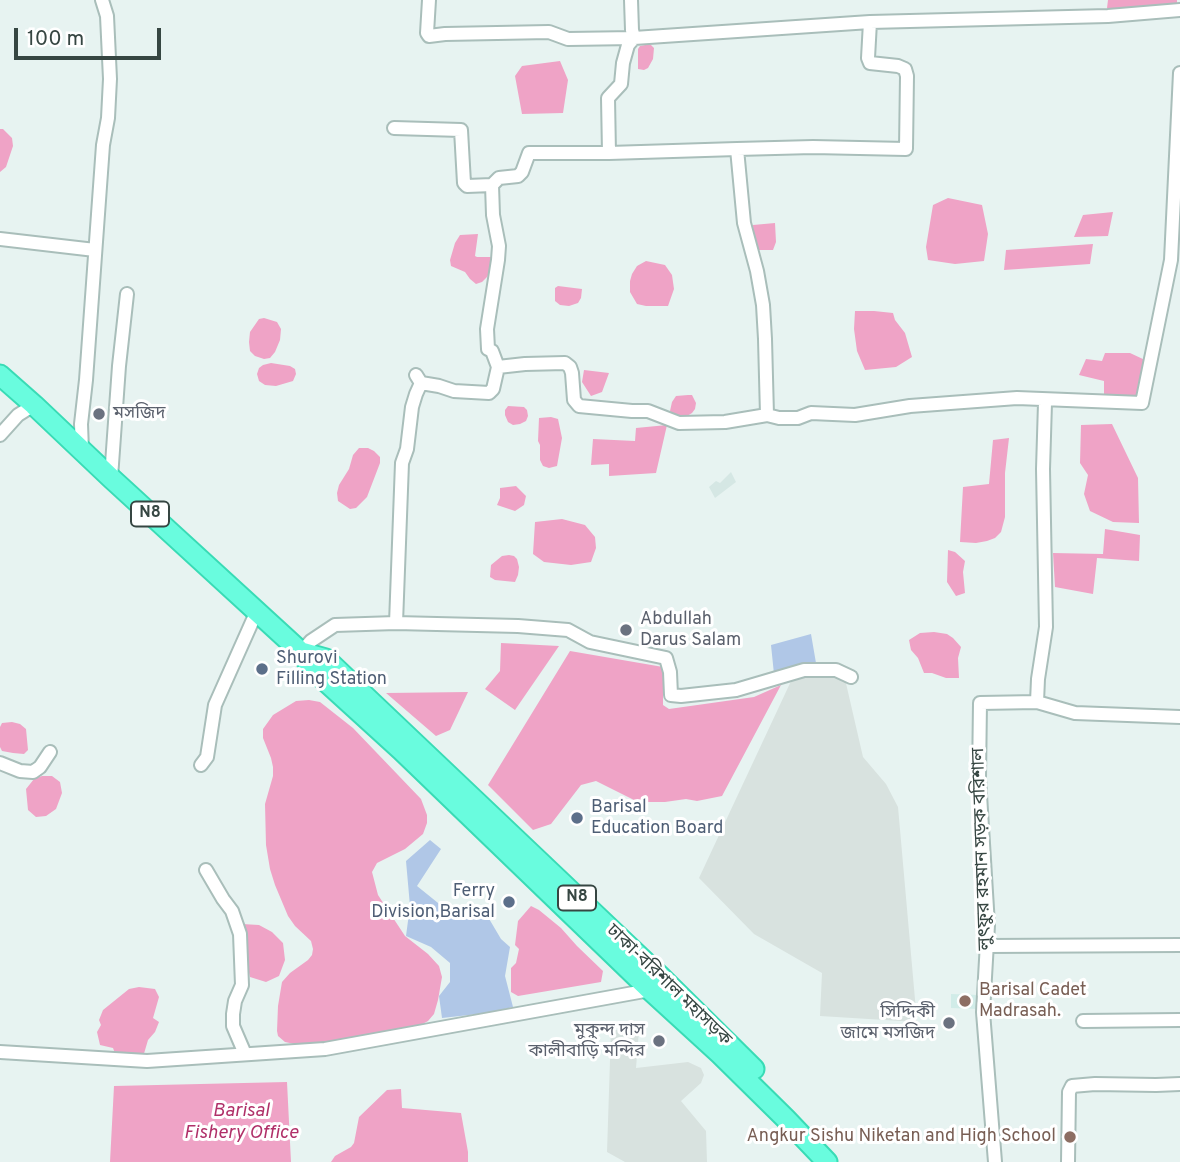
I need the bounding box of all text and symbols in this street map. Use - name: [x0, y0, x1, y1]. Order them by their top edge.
- scale bar: [18, 14, 164, 58]
- text: 100 m: [27, 26, 84, 53]
- place label: মসজিদ: [113, 403, 165, 425]
- marker: মসজিদ: [91, 406, 107, 422]
- road number: N8: [131, 502, 169, 526]
- place label: Abdullah Darus Salam: [640, 609, 741, 652]
- marker: Abdullah Darus Salam: [618, 622, 634, 638]
- place label: Shurovi Filling Station: [276, 648, 387, 690]
- marker: Shurovi Filling Station: [254, 661, 270, 677]
- street label: লুৎফুর রহমান সড়ক বরিশাল: [969, 747, 997, 951]
- place label: Barisal Education Board: [591, 797, 723, 840]
- marker: Barisal Education Board: [569, 810, 585, 826]
- place label: Ferry Division,Barisal: [371, 881, 495, 924]
- road number: N8: [558, 885, 596, 910]
- marker: Ferry Division,Barisal: [501, 894, 517, 910]
- street label: ঢাকা-বরিশাল মহাসড়ক: [601, 921, 735, 1051]
- place label: Barisal Cadet Madrasah.: [979, 980, 1087, 1023]
- marker: Barisal Cadet Madrasah.: [957, 993, 973, 1009]
- place label: সিদ্দিকী জামে মসজিদ: [840, 1002, 935, 1044]
- marker: সিদ্দিকী জামে মসজিদ: [941, 1015, 957, 1031]
- place label: মুকুন্দ দাস কালীবাড়ি মন্দির: [529, 1020, 645, 1062]
- marker: মুকুন্দ দাস কালীবাড়ি মন্দির: [651, 1033, 667, 1049]
- water label: Barisal Fishery Office: [184, 1101, 298, 1145]
- place label: Angkur Sishu Niketan and High School: [747, 1126, 1056, 1148]
- marker: Angkur Sishu Niketan and High School: [1062, 1129, 1078, 1145]

